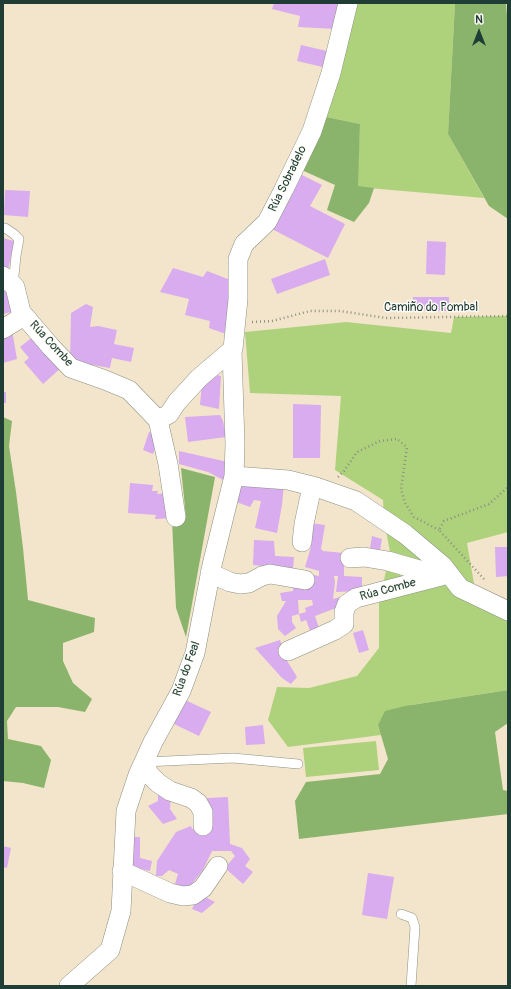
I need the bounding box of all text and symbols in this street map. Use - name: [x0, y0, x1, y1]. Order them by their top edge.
- north arrow: [459, 12, 499, 52]
- text: N: [475, 13, 483, 26]
- street label: Rúa Sobradelo: [266, 144, 310, 214]
- street label: Camiño do Pombal: [384, 301, 478, 315]
- street label: Rúa Combe: [26, 318, 76, 370]
- street label: Rúa Combe: [358, 576, 418, 604]
- street label: Rúa do Feal: [170, 640, 204, 698]

